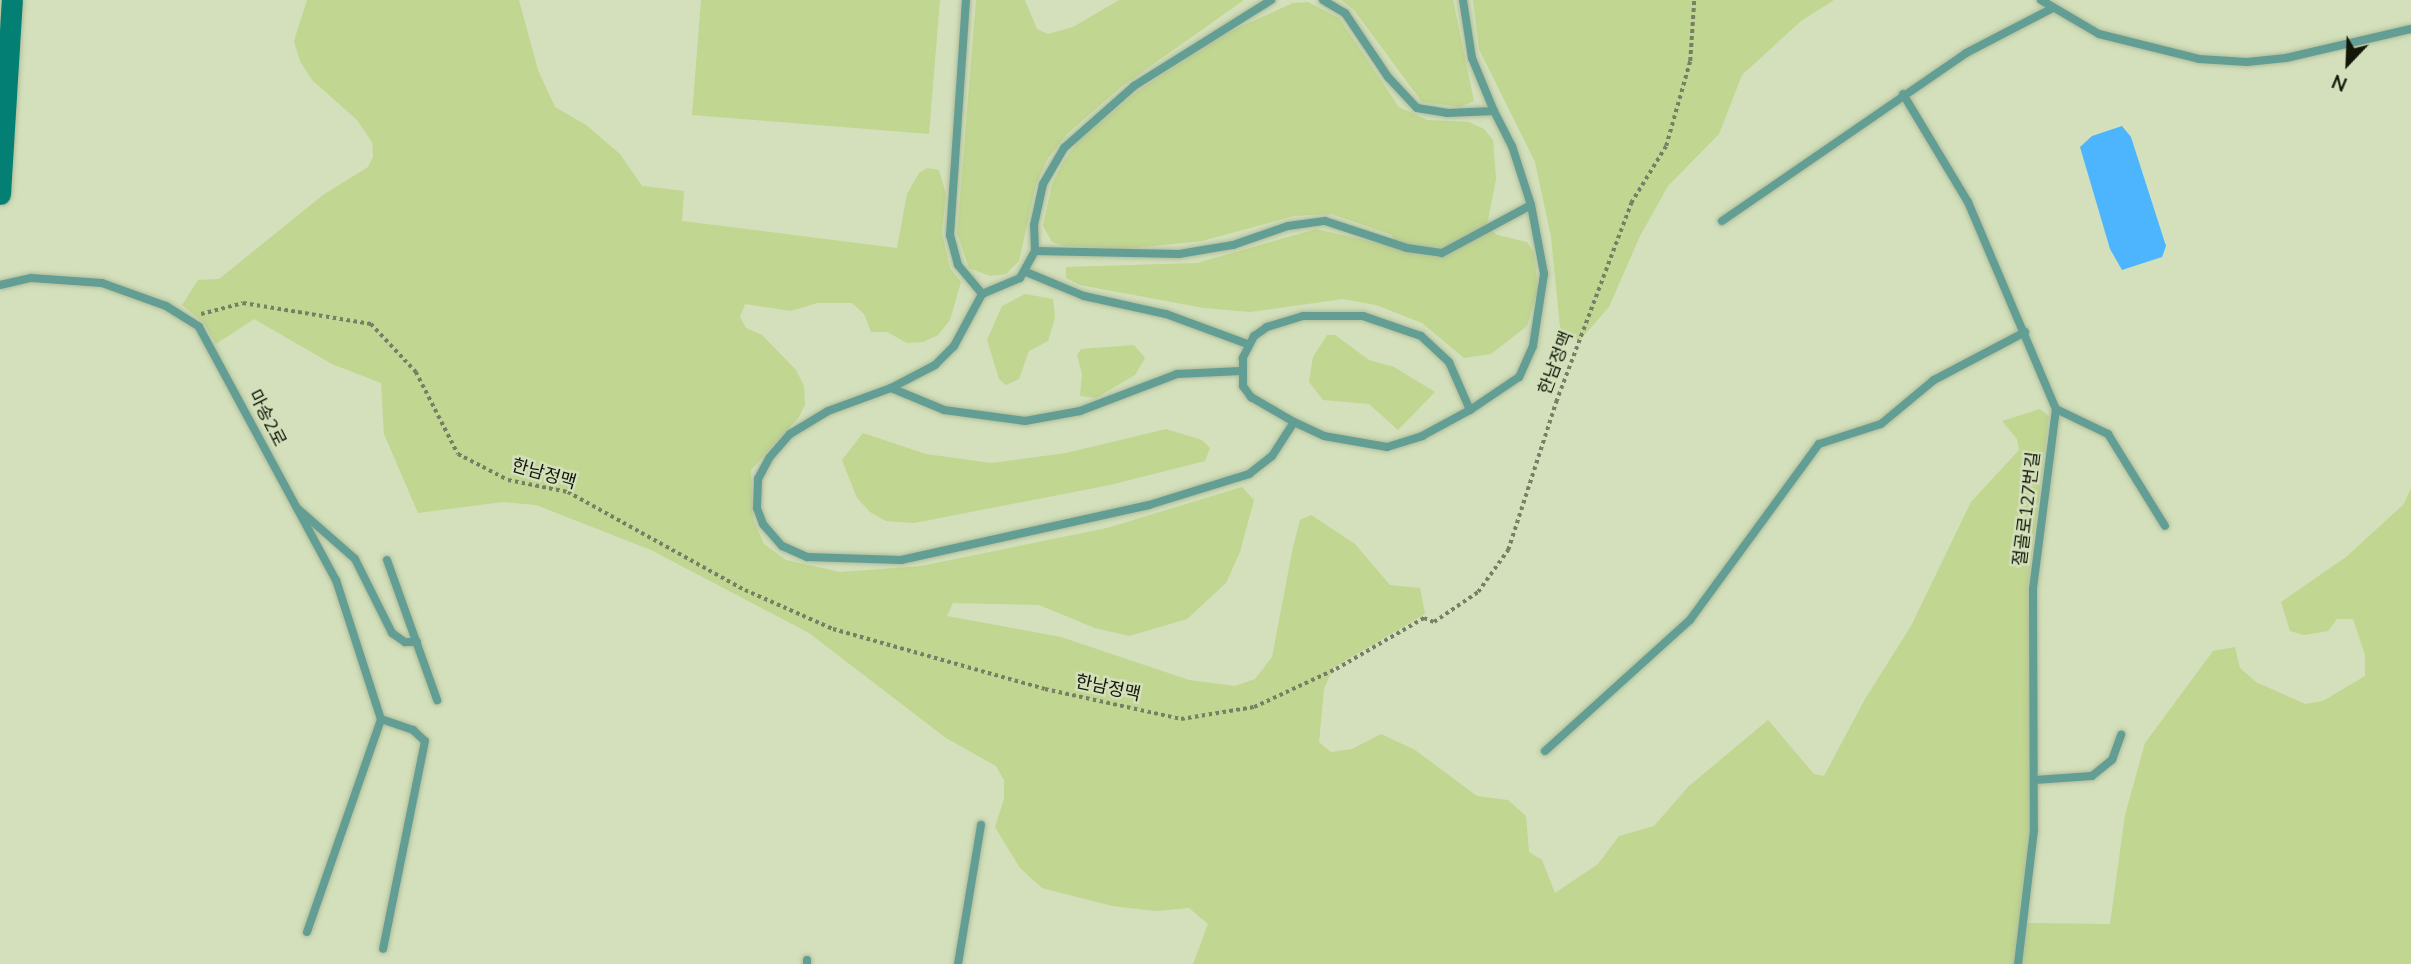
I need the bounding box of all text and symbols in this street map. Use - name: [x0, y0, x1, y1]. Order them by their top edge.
- north arrow: [2313, 28, 2383, 98]
- text: N: [2328, 68, 2351, 97]
- street label: 한남정맥: [1534, 328, 1578, 398]
- street label: 마송2로: [244, 386, 290, 450]
- street label: 절골로127번길: [2009, 451, 2045, 567]
- street label: 한남정맥: [509, 454, 579, 494]
- street label: 한남정맥: [1073, 671, 1143, 705]

